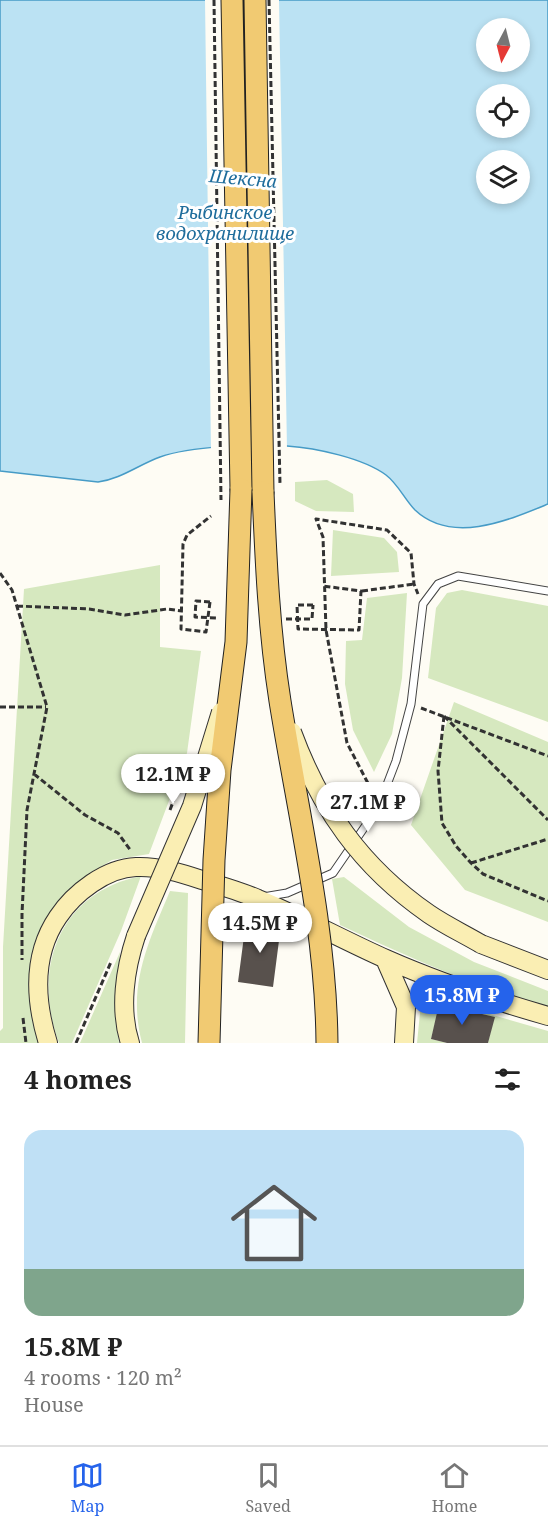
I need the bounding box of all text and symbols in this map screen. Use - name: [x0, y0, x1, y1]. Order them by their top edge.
- north arrow: [476, 18, 530, 72]
- map controls: [476, 18, 530, 204]
- button: locate: [476, 84, 530, 138]
- button: layers: [476, 150, 530, 204]
- water label: Шексна: [207, 163, 278, 193]
- water label: Рыбинское водохранилище: [156, 200, 294, 245]
- pin: 12.1M ₽: [118, 754, 228, 805]
- text: 12.1M ₽: [135, 760, 211, 787]
- pin: 27.1M ₽: [313, 782, 423, 833]
- text: 27.1M ₽: [330, 788, 406, 815]
- pin: 14.5M ₽: [205, 903, 315, 954]
- text: 14.5M ₽: [222, 909, 298, 936]
- pin: 15.8M ₽: [407, 975, 517, 1026]
- text: 15.8M ₽: [424, 981, 500, 1008]
- text: 4 homes: [24, 1061, 132, 1097]
- icon: filters: [491, 1063, 524, 1096]
- icon: home: [220, 1169, 328, 1277]
- text: 15.8M ₽: [24, 1328, 123, 1364]
- text: 4 rooms · 120 m²: [24, 1364, 182, 1391]
- text: House: [24, 1391, 84, 1418]
- tab: Map: [71, 1459, 104, 1517]
- tab: Saved: [245, 1459, 291, 1517]
- tab: Home: [432, 1459, 477, 1517]

